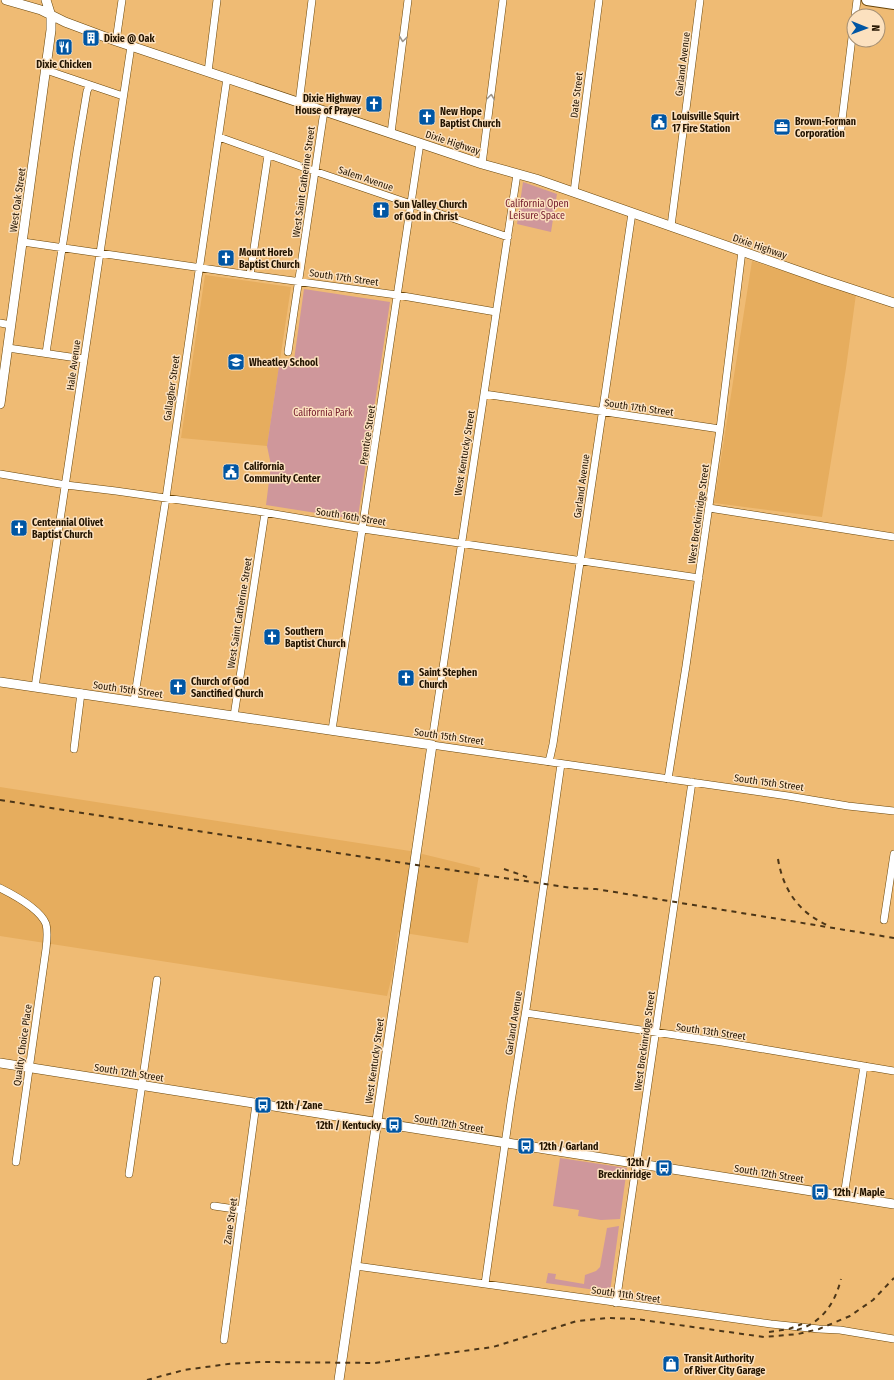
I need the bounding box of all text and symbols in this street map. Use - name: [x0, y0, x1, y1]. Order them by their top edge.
- north arrow: [846, 8, 886, 48]
- text: N: [869, 25, 882, 32]
- building icon: Dixie @ Oak: [81, 28, 101, 48]
- street label: Garland Avenue: [673, 31, 693, 97]
- place label: Dixie @ Oak: [104, 33, 155, 45]
- one-way arrow: [399, 36, 408, 42]
- restaurant icon: Dixie Chicken: [54, 37, 74, 57]
- place label: Dixie Chicken: [36, 59, 92, 71]
- street label: Date Street: [568, 71, 586, 118]
- place label: Dixie Highway House of Prayer: [295, 93, 361, 117]
- church icon: Dixie Highway House of Prayer: [364, 94, 384, 114]
- one-way arrow: [486, 94, 495, 100]
- place label: New Hope Baptist Church: [440, 106, 501, 130]
- church icon: New Hope Baptist Church: [417, 107, 437, 127]
- place label: Louisville Squirt 17 Fire Station: [672, 111, 740, 135]
- public building icon: Louisville Squirt 17 Fire Station: [649, 112, 669, 132]
- place label: Brown-Forman Corporation: [795, 116, 856, 140]
- office icon: Brown-Forman Corporation: [772, 117, 792, 137]
- street label: West Saint Catherine Street: [290, 125, 318, 238]
- street label: Dixie Highway: [424, 128, 482, 158]
- street label: Salem Avenue: [337, 164, 395, 194]
- street label: West Oak Street: [8, 166, 29, 233]
- park label: California Open Leisure Space: [505, 198, 569, 222]
- place label: Sun Valley Church of God in Christ: [394, 199, 467, 223]
- church icon: Sun Valley Church of God in Christ: [371, 200, 391, 220]
- street label: Dixie Highway: [731, 232, 789, 262]
- place label: Mount Horeb Baptist Church: [239, 247, 300, 271]
- church icon: Mount Horeb Baptist Church: [216, 248, 236, 268]
- street label: South 17th Street: [308, 267, 380, 289]
- street label: Hale Avenue: [65, 339, 83, 391]
- school or university icon: Wheatley School: [226, 352, 246, 372]
- street label: Gallagher Street: [161, 354, 183, 422]
- place label: Wheatley School: [249, 357, 318, 369]
- street label: South 17th Street: [603, 397, 675, 419]
- street label: Prentice Street: [358, 404, 378, 466]
- park label: California Park: [293, 407, 353, 419]
- street label: West Kentucky Street: [452, 409, 478, 497]
- street label: Garland Avenue: [572, 453, 592, 519]
- place label: California Community Center: [244, 461, 321, 485]
- public building icon: California Community Center: [221, 462, 241, 482]
- street label: West Breckinridge Street: [686, 463, 712, 565]
- street label: South 16th Street: [315, 506, 387, 529]
- place label: Centennial Olivet Baptist Church: [32, 517, 104, 541]
- church icon: Centennial Olivet Baptist Church: [9, 518, 29, 538]
- street label: West Saint Catherine Street: [225, 556, 255, 669]
- place label: Southern Baptist Church: [285, 626, 346, 650]
- church icon: Southern Baptist Church: [262, 627, 282, 647]
- place label: Saint Stephen Church: [419, 667, 477, 691]
- church icon: Saint Stephen Church: [396, 668, 416, 688]
- place label: Church of God Sanctified Church: [191, 676, 264, 700]
- church icon: Church of God Sanctified Church: [168, 677, 188, 697]
- street label: South 15th Street: [92, 679, 164, 701]
- street label: South 15th Street: [413, 726, 485, 748]
- street label: South 15th Street: [733, 772, 805, 794]
- street label: Garland Avenue: [503, 990, 525, 1056]
- street label: West Breckinridge Street: [632, 990, 658, 1092]
- street label: Quality Choice Place: [11, 1003, 35, 1087]
- street label: West Kentucky Street: [363, 1017, 387, 1105]
- street label: South 13th Street: [675, 1021, 747, 1043]
- street label: South 12th Street: [93, 1062, 165, 1085]
- bus stop icon: 12th / Zane: [253, 1095, 273, 1115]
- place label: 12th / Zane: [276, 1100, 323, 1112]
- street label: South 12th Street: [413, 1113, 485, 1136]
- bus stop icon: 12th / Kentucky: [384, 1115, 404, 1135]
- place label: 12th / Kentucky: [316, 1120, 381, 1132]
- bus stop icon: 12th / Garland: [516, 1136, 536, 1156]
- place label: 12th / Garland: [539, 1141, 598, 1153]
- place label: 12th / Breckinridge: [598, 1157, 651, 1181]
- bus stop icon: 12th / Breckinridge: [654, 1158, 674, 1178]
- street label: South 12th Street: [733, 1163, 805, 1186]
- bus stop icon: 12th / Maple: [810, 1182, 830, 1202]
- place label: 12th / Maple: [833, 1187, 885, 1199]
- street label: Zane Street: [222, 1197, 240, 1245]
- street label: South 11th Street: [591, 1284, 662, 1306]
- place label: Transit Authority of River City Garage: [684, 1353, 765, 1377]
- shop icon: Transit Authority of River City Garage: [661, 1354, 681, 1374]

